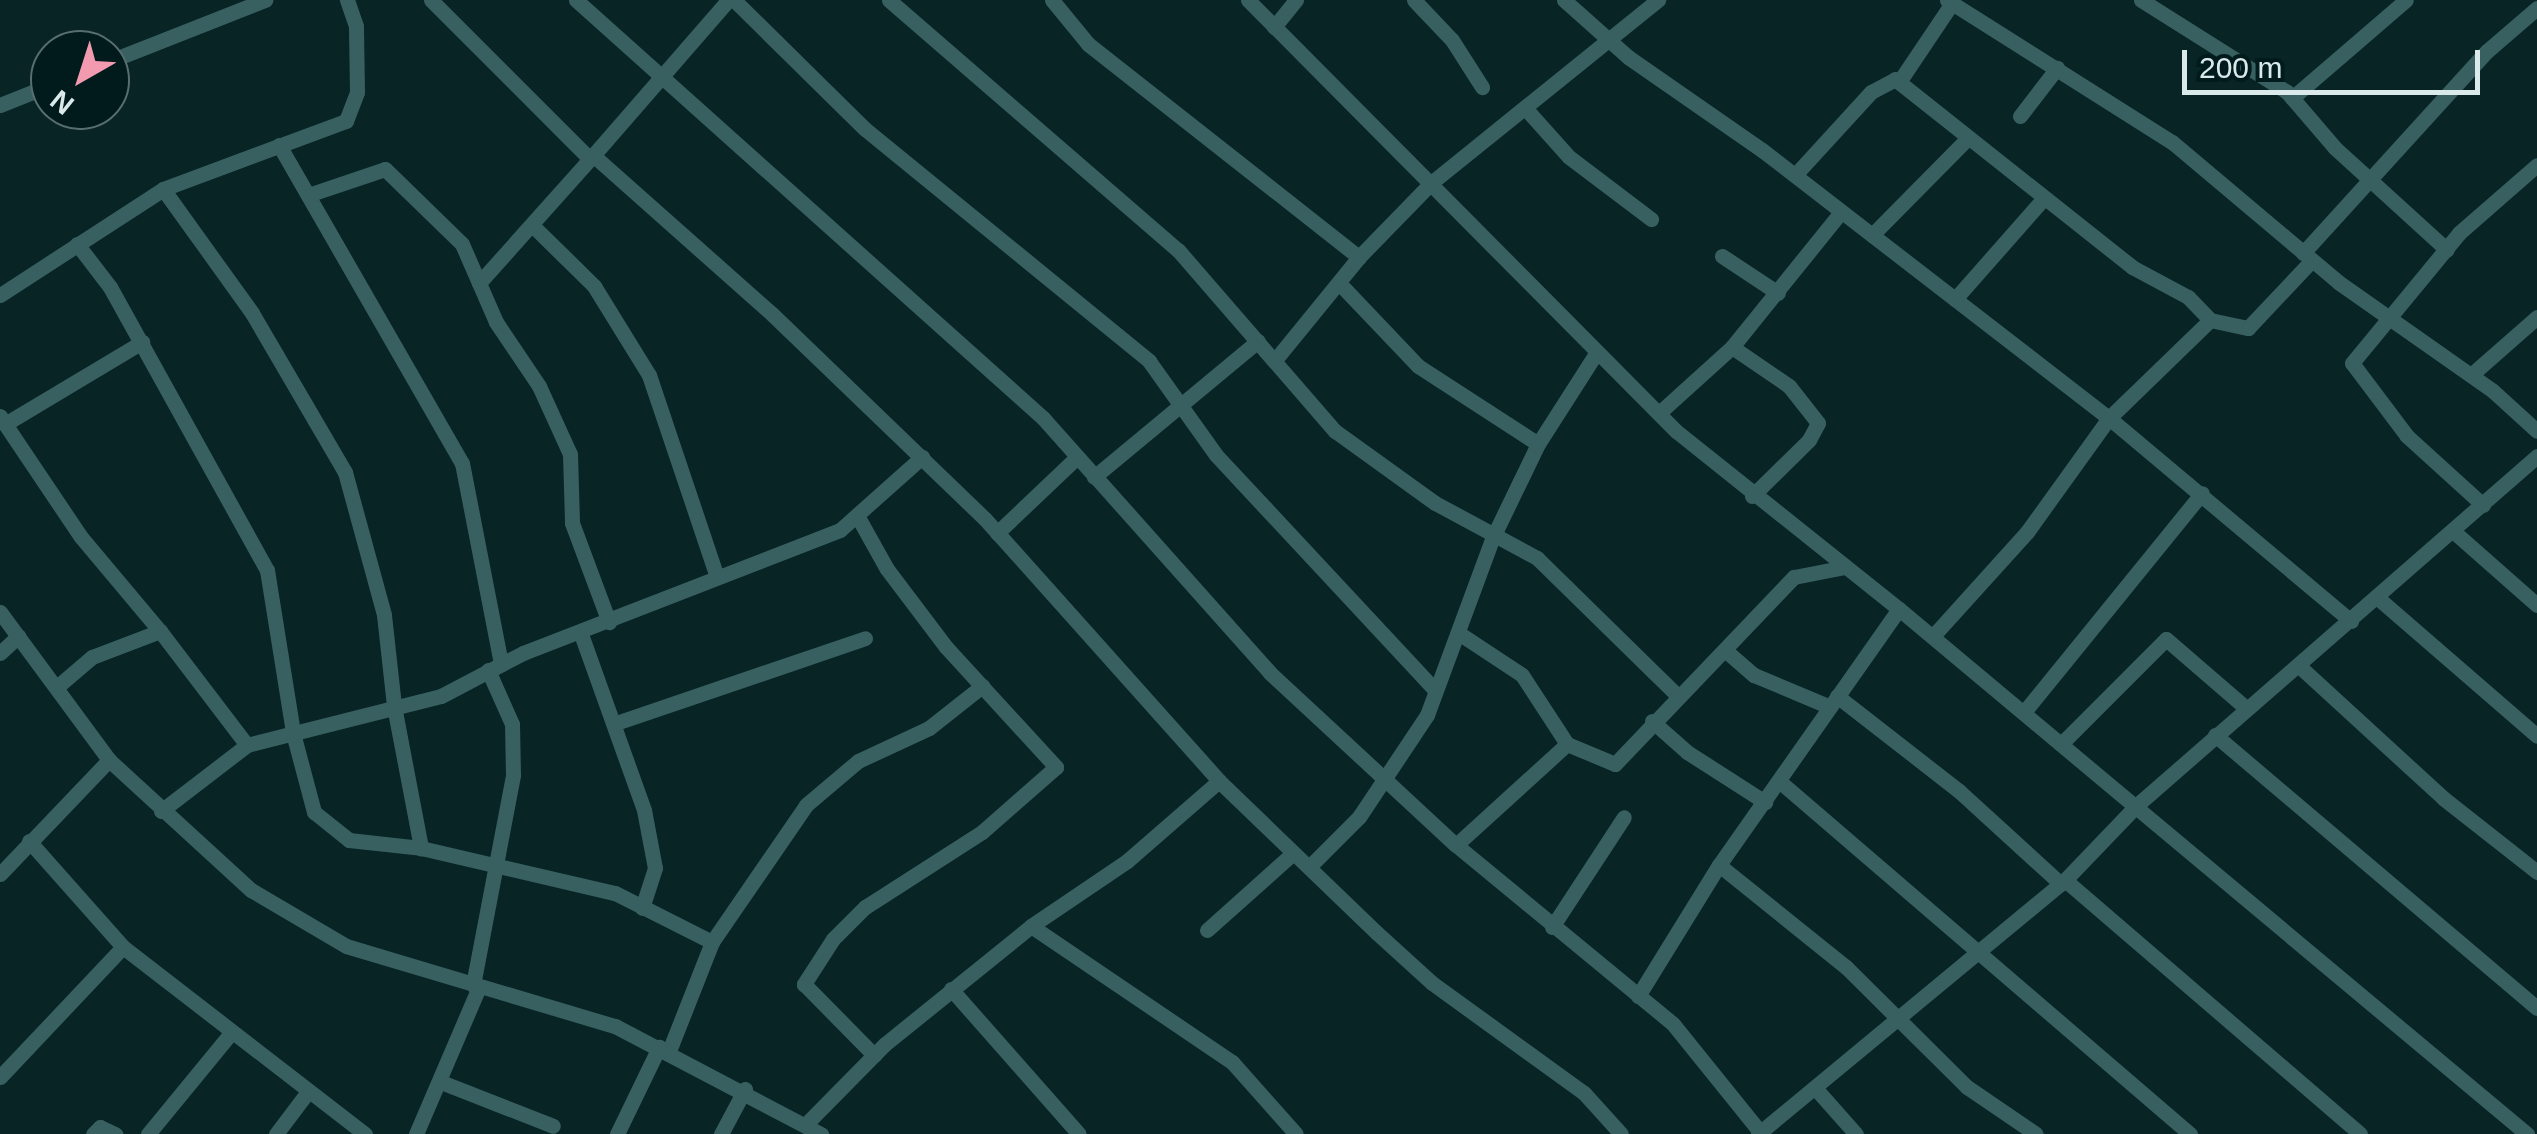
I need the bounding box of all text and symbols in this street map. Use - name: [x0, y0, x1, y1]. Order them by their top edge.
- north arrow: [30, 30, 130, 130]
- scale bar: [2187, 30, 2484, 92]
- text: 200 m: [2199, 51, 2282, 84]
- text: N: [44, 84, 80, 121]

